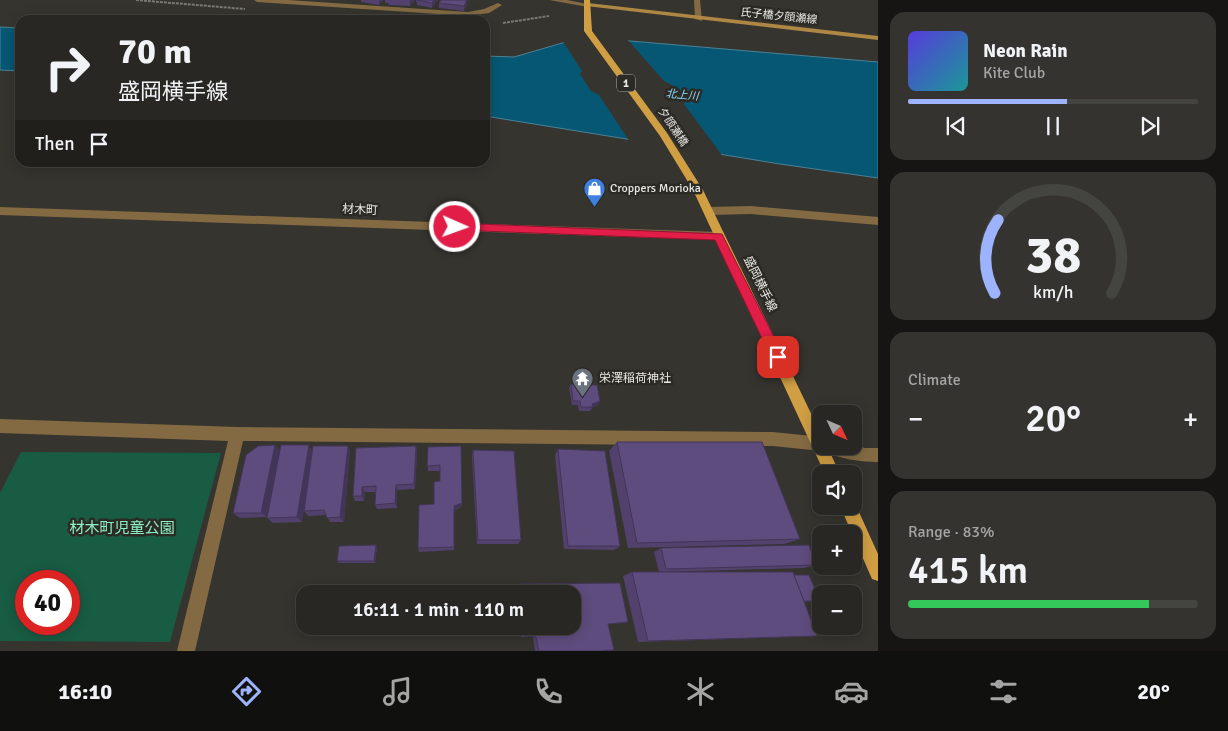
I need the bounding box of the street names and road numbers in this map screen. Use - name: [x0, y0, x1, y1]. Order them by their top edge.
- street label: 氏子橋夕顔瀬線: [740, 6, 818, 26]
- road number: 1: [617, 75, 635, 92]
- street label: 夕顔瀬橋: [655, 105, 691, 149]
- street label: 材木町: [342, 202, 378, 218]
- street label: 盛岡横手線: [740, 254, 780, 314]

